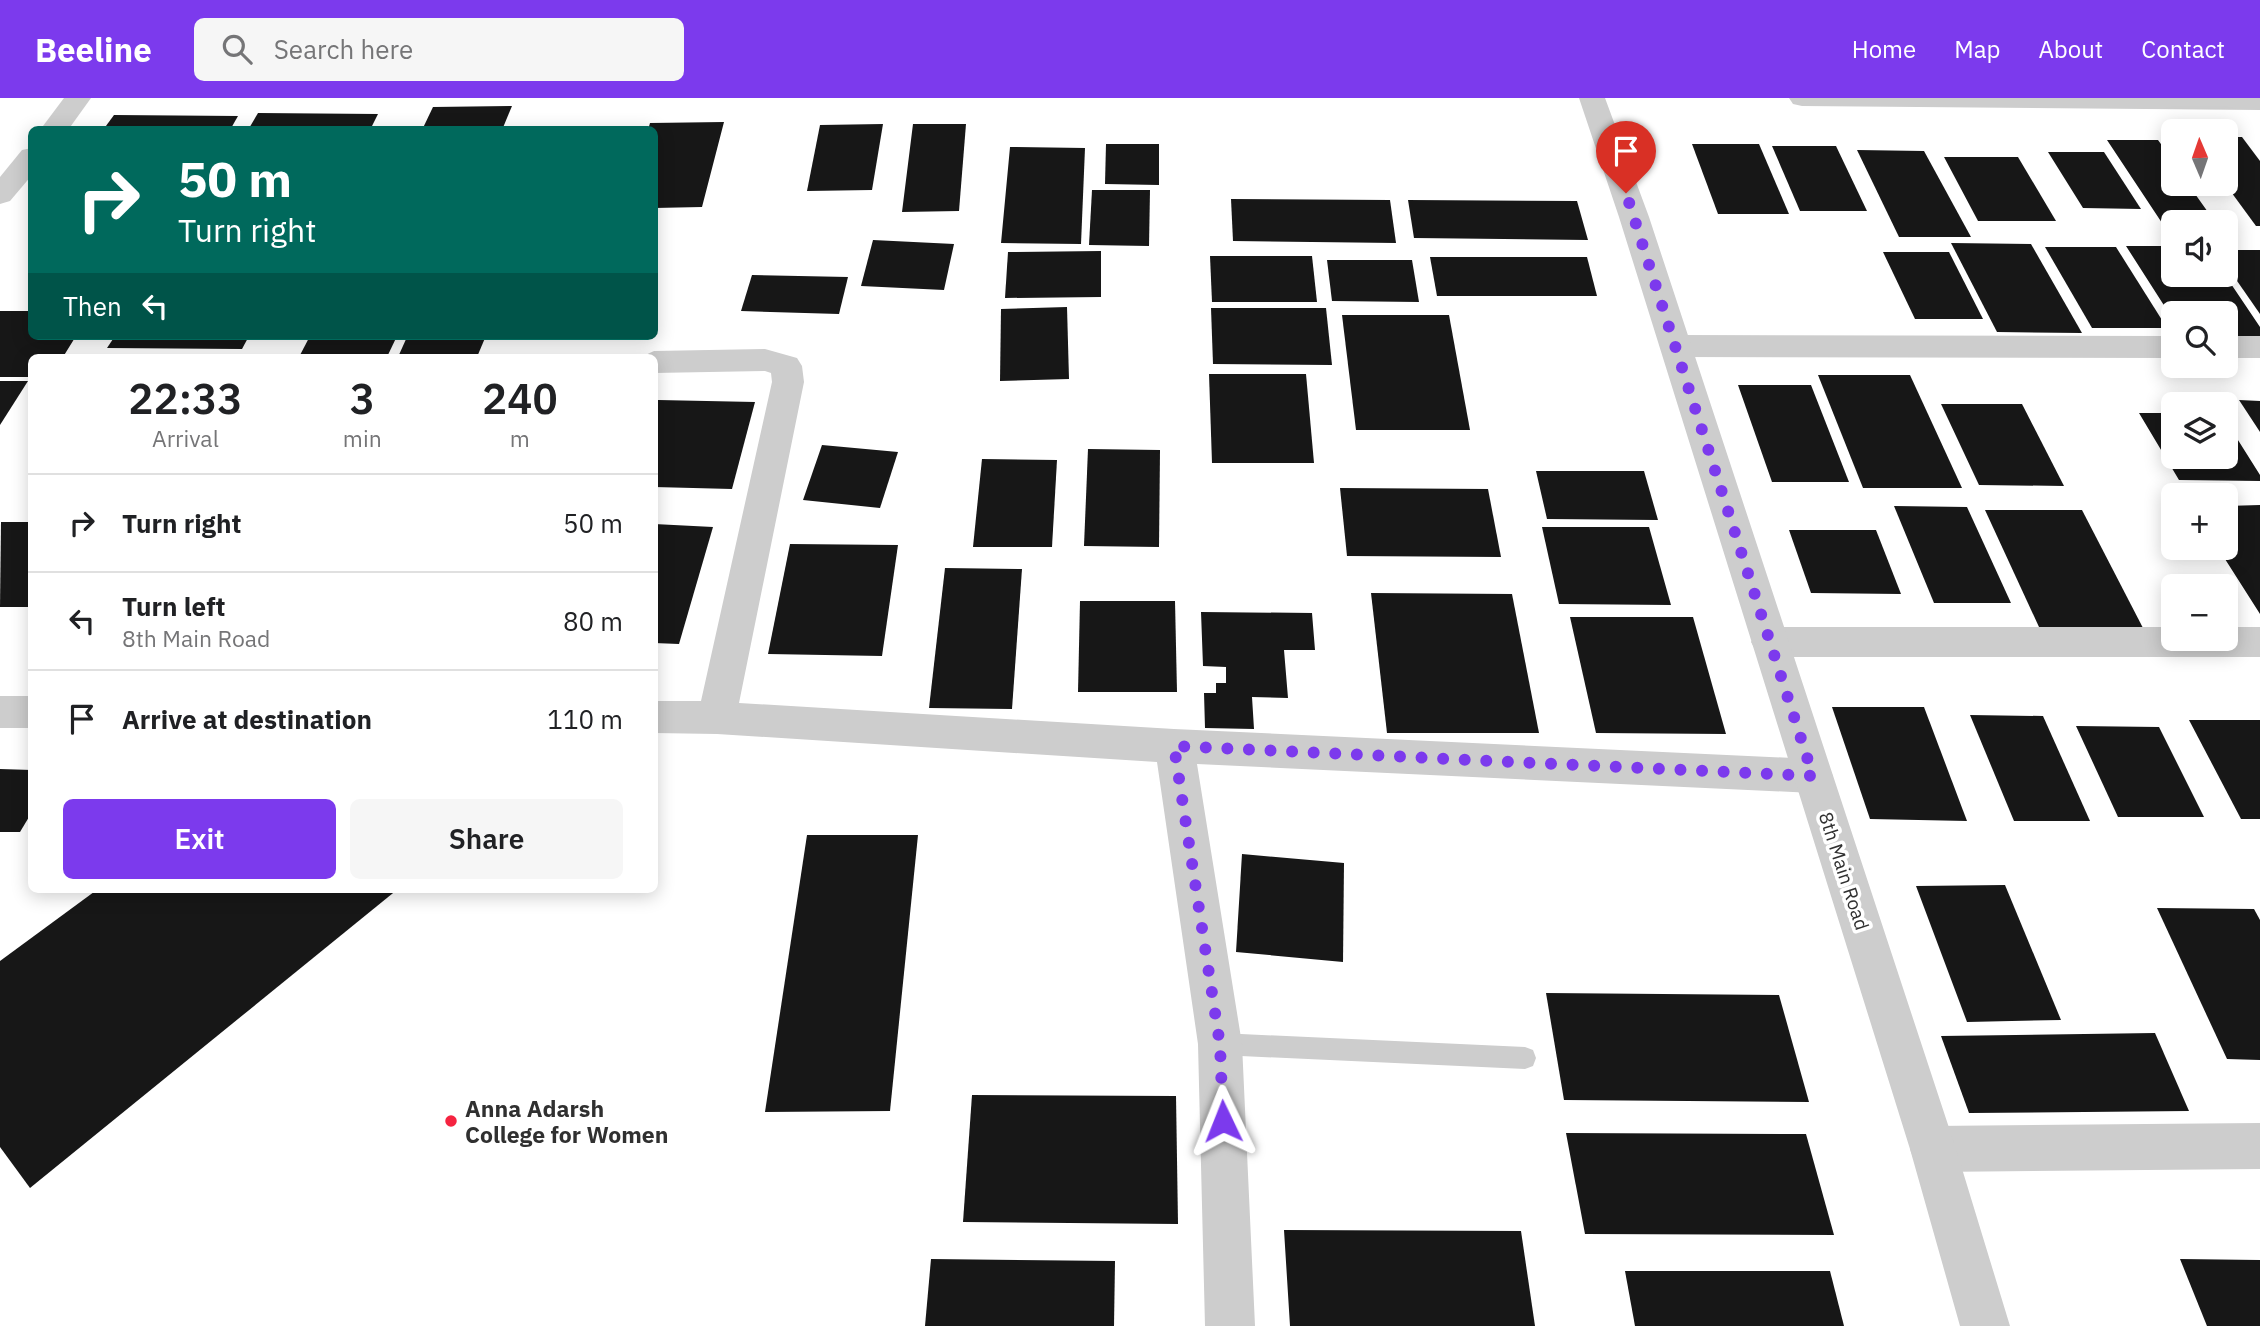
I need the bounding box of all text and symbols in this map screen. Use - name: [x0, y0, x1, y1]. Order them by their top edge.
- search box: [194, 18, 684, 81]
- text: Beeline: [35, 28, 152, 71]
- icon: search: [218, 30, 256, 68]
- text: Search here: [274, 32, 413, 66]
- text: Home: [1852, 33, 1916, 65]
- text: Map: [1954, 33, 2000, 65]
- text: About: [2038, 33, 2103, 65]
- text: Contact: [2141, 33, 2225, 65]
- north arrow: [2161, 119, 2238, 196]
- map controls: [2161, 119, 2238, 651]
- pin: [1596, 121, 1656, 193]
- icon: arrive: [1607, 132, 1645, 170]
- text: 50 m: [178, 147, 292, 210]
- icon: right: [63, 154, 154, 245]
- text: Turn right: [178, 209, 316, 251]
- button: sound: [2161, 210, 2238, 287]
- icon: left: [136, 287, 174, 325]
- text: Then: [63, 289, 122, 323]
- button: search: [2161, 301, 2238, 378]
- text: 22:33: [128, 371, 243, 426]
- text: 3: [350, 371, 375, 426]
- text: 240: [482, 371, 558, 426]
- button: layers: [2161, 392, 2238, 469]
- text: Arrival: [152, 423, 219, 453]
- text: min: [343, 423, 382, 453]
- text: m: [510, 423, 530, 453]
- button: +: [2161, 483, 2238, 560]
- icon: right: [63, 504, 101, 542]
- text: Turn right: [122, 506, 241, 540]
- text: 50 m: [563, 506, 623, 540]
- button: −: [2161, 574, 2238, 651]
- text: Turn left: [122, 589, 225, 623]
- icon: left: [63, 602, 101, 640]
- text: 80 m: [563, 604, 623, 638]
- text: 8th Main Road: [122, 623, 270, 653]
- icon: arrive: [63, 700, 101, 738]
- text: Arrive at destination: [122, 702, 372, 736]
- text: 110 m: [547, 702, 623, 736]
- button: Exit: [63, 799, 336, 879]
- button: Share: [350, 799, 623, 879]
- street label: 8th Main Road: [1814, 809, 1874, 933]
- position arrow: [1186, 1084, 1260, 1158]
- place label: Anna Adarsh College for Women: [465, 1093, 668, 1149]
- marker: Anna Adarsh College for Women: [443, 1113, 459, 1129]

